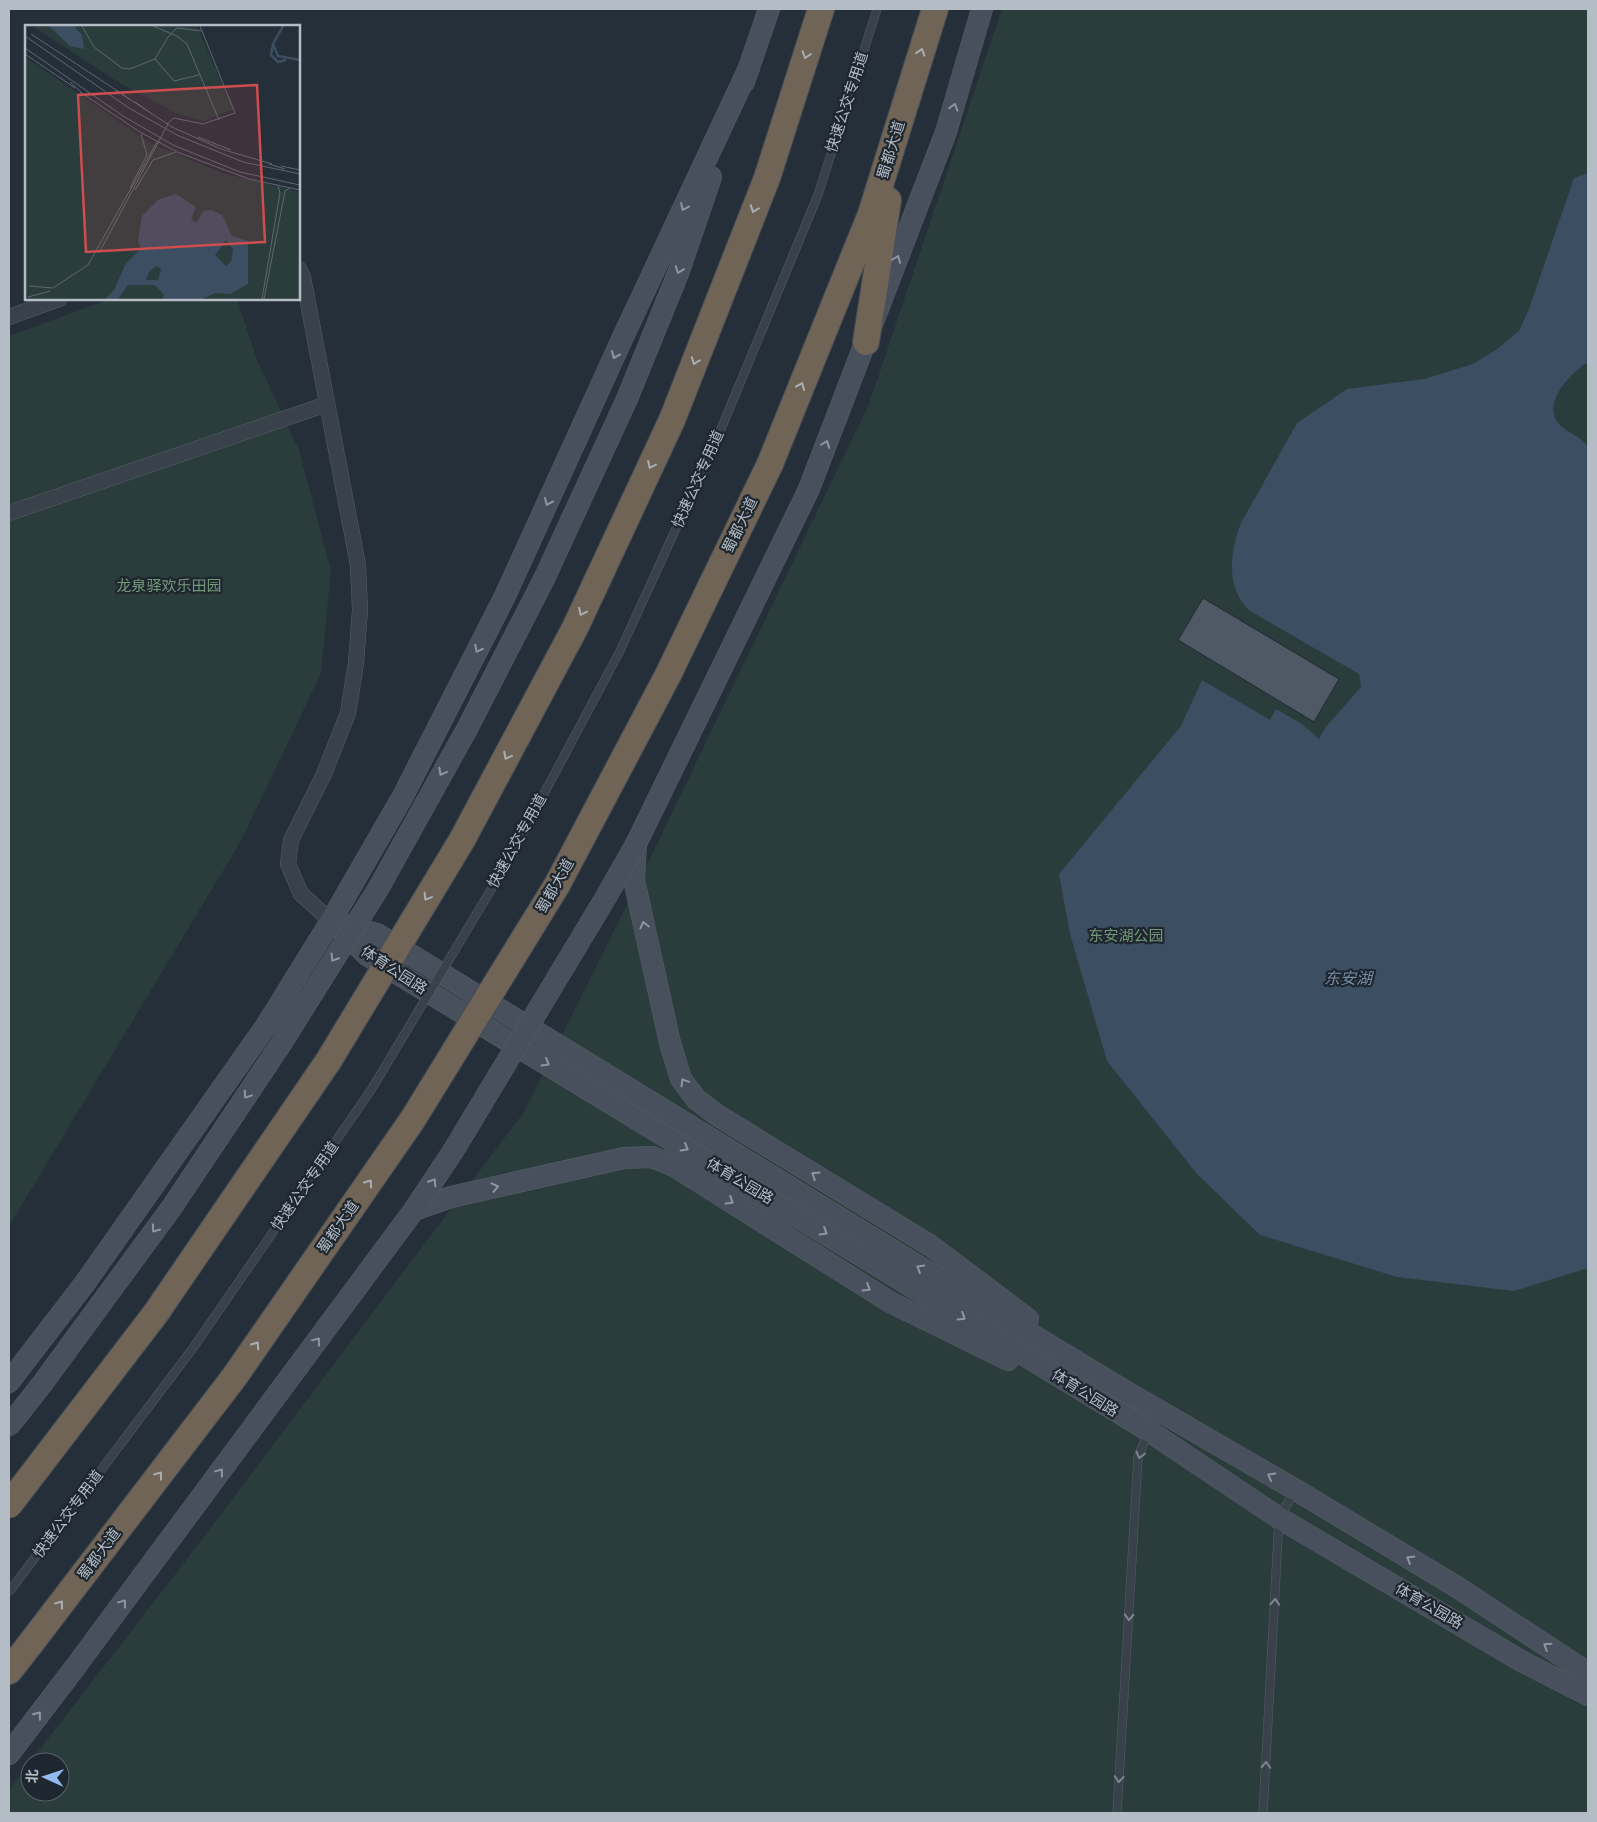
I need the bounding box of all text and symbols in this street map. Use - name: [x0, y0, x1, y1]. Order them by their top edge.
- inset map: [25, 25, 300, 300]
- street label: 快速公交专用道: [822, 49, 872, 155]
- one-way arrow: [916, 49, 926, 57]
- one-way arrow: [801, 51, 811, 59]
- one-way arrow: [948, 103, 958, 111]
- street label: 蜀都大道: [874, 119, 908, 181]
- one-way arrow: [680, 202, 690, 211]
- one-way arrow: [750, 204, 760, 213]
- one-way arrow: [891, 255, 902, 264]
- one-way arrow: [675, 265, 685, 274]
- one-way arrow: [611, 350, 622, 359]
- one-way arrow: [691, 356, 701, 364]
- one-way arrow: [795, 382, 806, 391]
- street label: 快速公交专用道: [668, 427, 728, 531]
- one-way arrow: [821, 440, 831, 448]
- one-way arrow: [647, 460, 657, 469]
- street label: 蜀都大道: [719, 494, 761, 556]
- one-way arrow: [544, 497, 554, 506]
- park label: 龙泉驿欢乐田园: [116, 577, 222, 595]
- one-way arrow: [578, 607, 588, 616]
- one-way arrow: [474, 644, 484, 653]
- one-way arrow: [503, 750, 513, 759]
- one-way arrow: [439, 767, 449, 776]
- street label: 快速公交专用道: [484, 791, 550, 891]
- street label: 蜀都大道: [532, 856, 578, 916]
- one-way arrow: [424, 892, 434, 901]
- one-way arrow: [639, 920, 650, 929]
- park label: 东安湖公园: [1088, 927, 1164, 945]
- street label: 体育公园路: [358, 942, 430, 998]
- one-way arrow: [331, 953, 341, 962]
- water label: 东安湖: [1324, 969, 1375, 989]
- one-way arrow: [541, 1057, 550, 1067]
- one-way arrow: [680, 1078, 690, 1087]
- one-way arrow: [244, 1089, 253, 1099]
- street label: 快速公交专用道: [268, 1138, 342, 1234]
- one-way arrow: [679, 1141, 688, 1151]
- street label: 体育公园路: [703, 1154, 777, 1208]
- one-way arrow: [812, 1171, 821, 1181]
- one-way arrow: [427, 1178, 436, 1187]
- one-way arrow: [362, 1179, 372, 1188]
- one-way arrow: [490, 1182, 499, 1193]
- one-way arrow: [724, 1195, 733, 1205]
- street label: 蜀都大道: [313, 1197, 363, 1257]
- one-way arrow: [153, 1223, 161, 1232]
- one-way arrow: [818, 1226, 827, 1236]
- one-way arrow: [917, 1264, 926, 1274]
- one-way arrow: [862, 1281, 871, 1291]
- one-way arrow: [957, 1311, 966, 1320]
- one-way arrow: [311, 1338, 319, 1347]
- one-way arrow: [250, 1342, 259, 1351]
- street label: 体育公园路: [1048, 1365, 1122, 1421]
- one-way arrow: [1135, 1451, 1146, 1460]
- street label: 快速公交专用道: [29, 1467, 107, 1561]
- one-way arrow: [214, 1468, 223, 1478]
- one-way arrow: [153, 1472, 162, 1481]
- one-way arrow: [1267, 1472, 1276, 1482]
- street label: 蜀都大道: [74, 1525, 124, 1583]
- one-way arrow: [1407, 1555, 1416, 1565]
- street label: 体育公园路: [1392, 1579, 1466, 1633]
- one-way arrow: [1269, 1598, 1280, 1606]
- one-way arrow: [117, 1599, 126, 1608]
- one-way arrow: [54, 1601, 63, 1610]
- one-way arrow: [1123, 1613, 1134, 1621]
- one-way arrow: [1544, 1643, 1553, 1652]
- one-way arrow: [33, 1712, 41, 1721]
- north arrow: [20, 1752, 70, 1802]
- one-way arrow: [1260, 1760, 1271, 1768]
- text: 北: [24, 1769, 41, 1784]
- one-way arrow: [1113, 1776, 1124, 1784]

